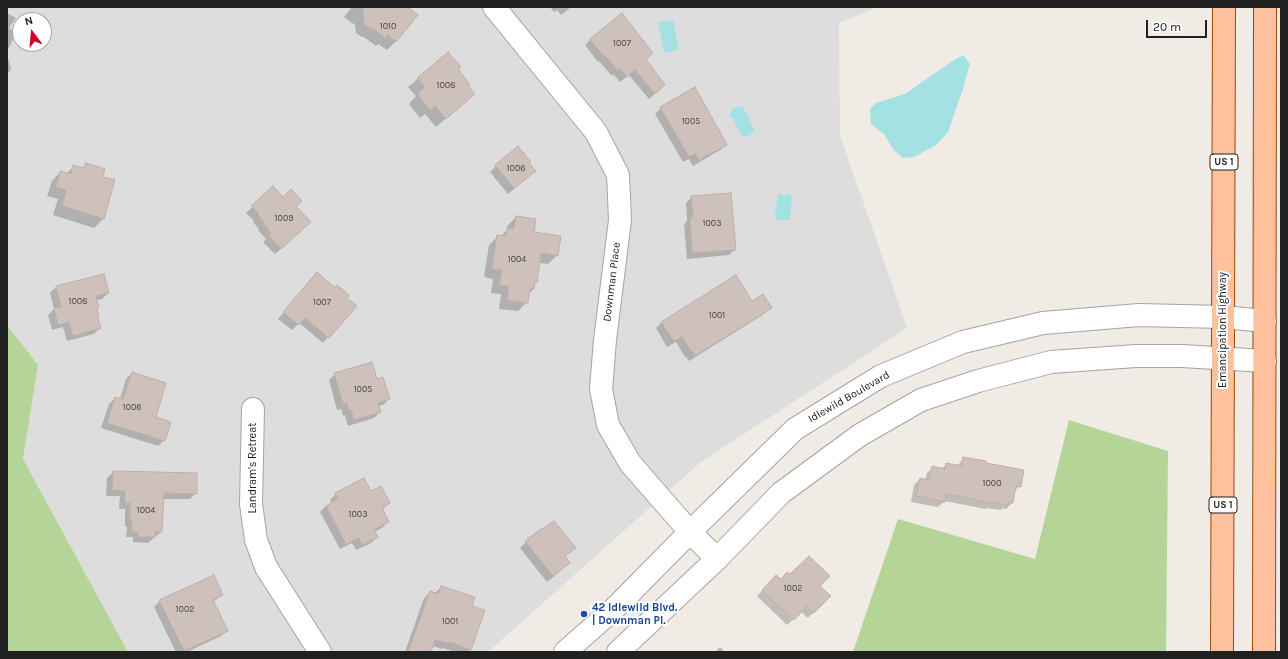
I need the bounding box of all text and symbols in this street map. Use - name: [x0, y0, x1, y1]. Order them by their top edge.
- north arrow: [12, 12, 52, 52]
- scale bar: [1148, 12, 1209, 38]
- text: N: [23, 14, 34, 28]
- text: 20 m: [1153, 20, 1181, 34]
- house number: 1010: [380, 21, 396, 31]
- house number: 1007: [613, 38, 631, 48]
- house number: 1008: [436, 80, 456, 90]
- house number: 1005: [682, 116, 700, 126]
- road number: US 1: [1210, 154, 1238, 170]
- house number: 1006: [507, 163, 525, 173]
- house number: 1009: [275, 213, 293, 223]
- house number: 1003: [703, 218, 721, 228]
- street label: Downman Place: [601, 241, 623, 323]
- house number: 1004: [508, 254, 526, 264]
- street label: Emancipation Highway: [1216, 272, 1230, 388]
- house number: 1008: [68, 296, 88, 306]
- house number: 1007: [313, 297, 331, 307]
- house number: 1001: [709, 310, 725, 320]
- street label: Idlewild Boulevard: [806, 368, 892, 426]
- house number: 1005: [354, 384, 372, 394]
- house number: 1006: [123, 402, 141, 412]
- street label: Landram's Retreat: [246, 423, 260, 513]
- house number: 1000: [983, 478, 1001, 488]
- road number: US 1: [1209, 497, 1237, 513]
- house number: 1004: [137, 505, 155, 515]
- house number: 1003: [349, 509, 367, 519]
- house number: 1002: [784, 583, 802, 593]
- place label: 42 Idlewild Blvd. | Downman Pl.: [592, 601, 677, 627]
- house number: 1002: [176, 604, 194, 614]
- marker: 42 Idlewild Blvd. | Downman Pl.: [579, 609, 589, 619]
- house number: 1001: [442, 616, 458, 626]

